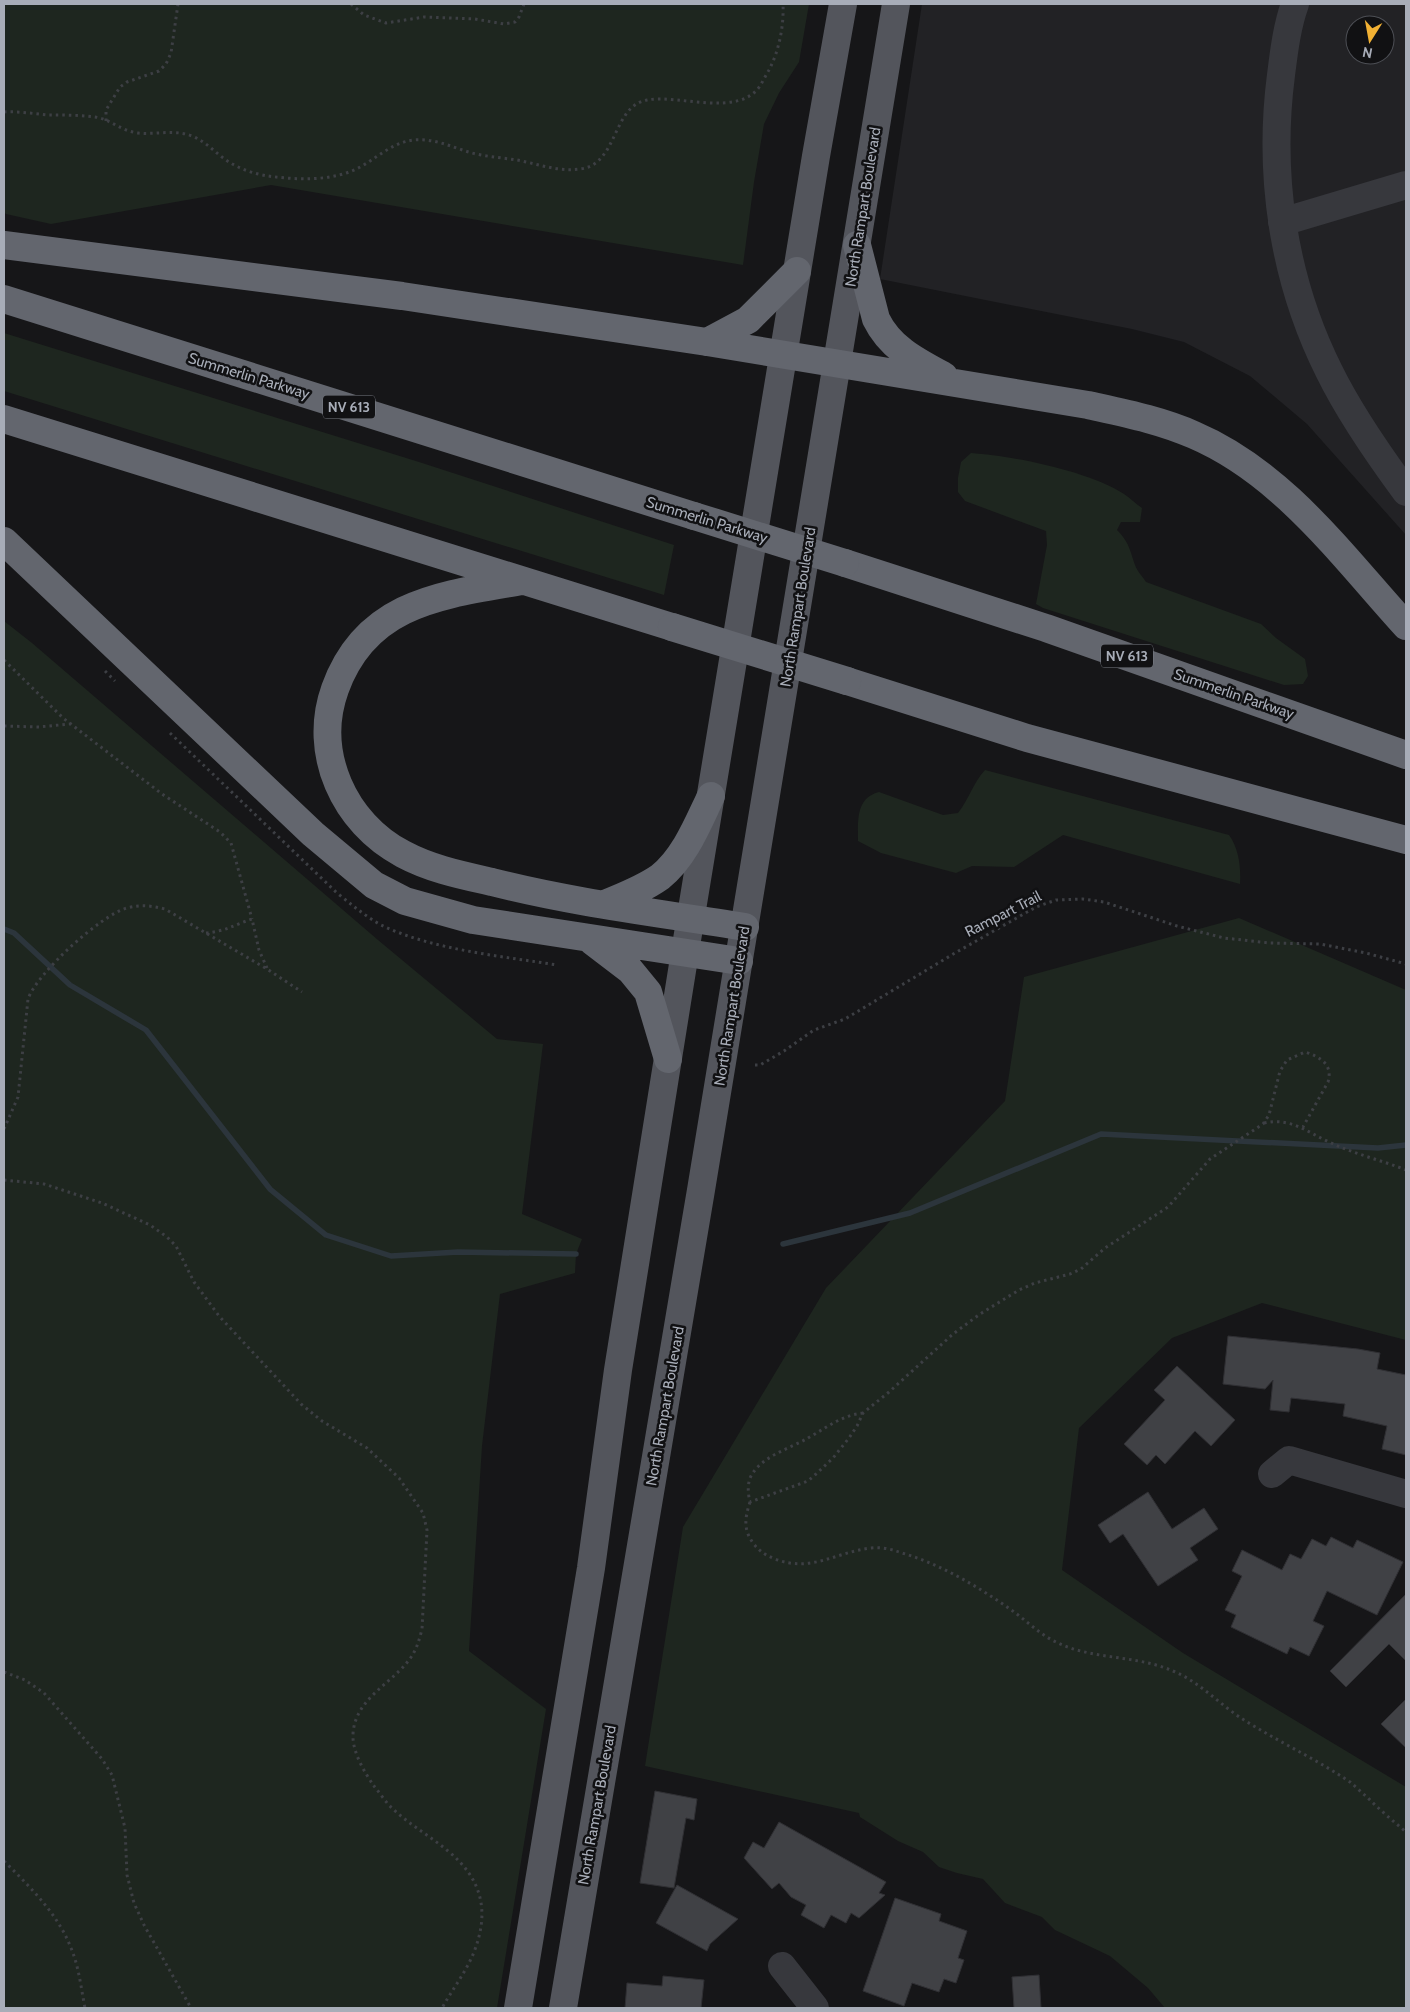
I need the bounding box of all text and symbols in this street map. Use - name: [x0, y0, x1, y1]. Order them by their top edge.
- north arrow: [1345, 15, 1395, 65]
- text: N: [1361, 43, 1374, 63]
- street label: North Rampart Boulevard: [841, 126, 885, 288]
- street label: Summerlin Parkway: [186, 349, 312, 403]
- road number: NV 613: [323, 396, 375, 418]
- street label: Summerlin Parkway: [644, 493, 770, 547]
- street label: North Rampart Boulevard: [776, 526, 820, 688]
- road number: NV 613: [1101, 644, 1153, 668]
- street label: Summerlin Parkway: [1171, 665, 1297, 723]
- street label: Rampart Trail: [962, 887, 1045, 941]
- street label: North Rampart Boulevard: [710, 925, 754, 1087]
- street label: North Rampart Boulevard: [642, 1325, 688, 1487]
- street label: North Rampart Boulevard: [574, 1724, 620, 1886]

